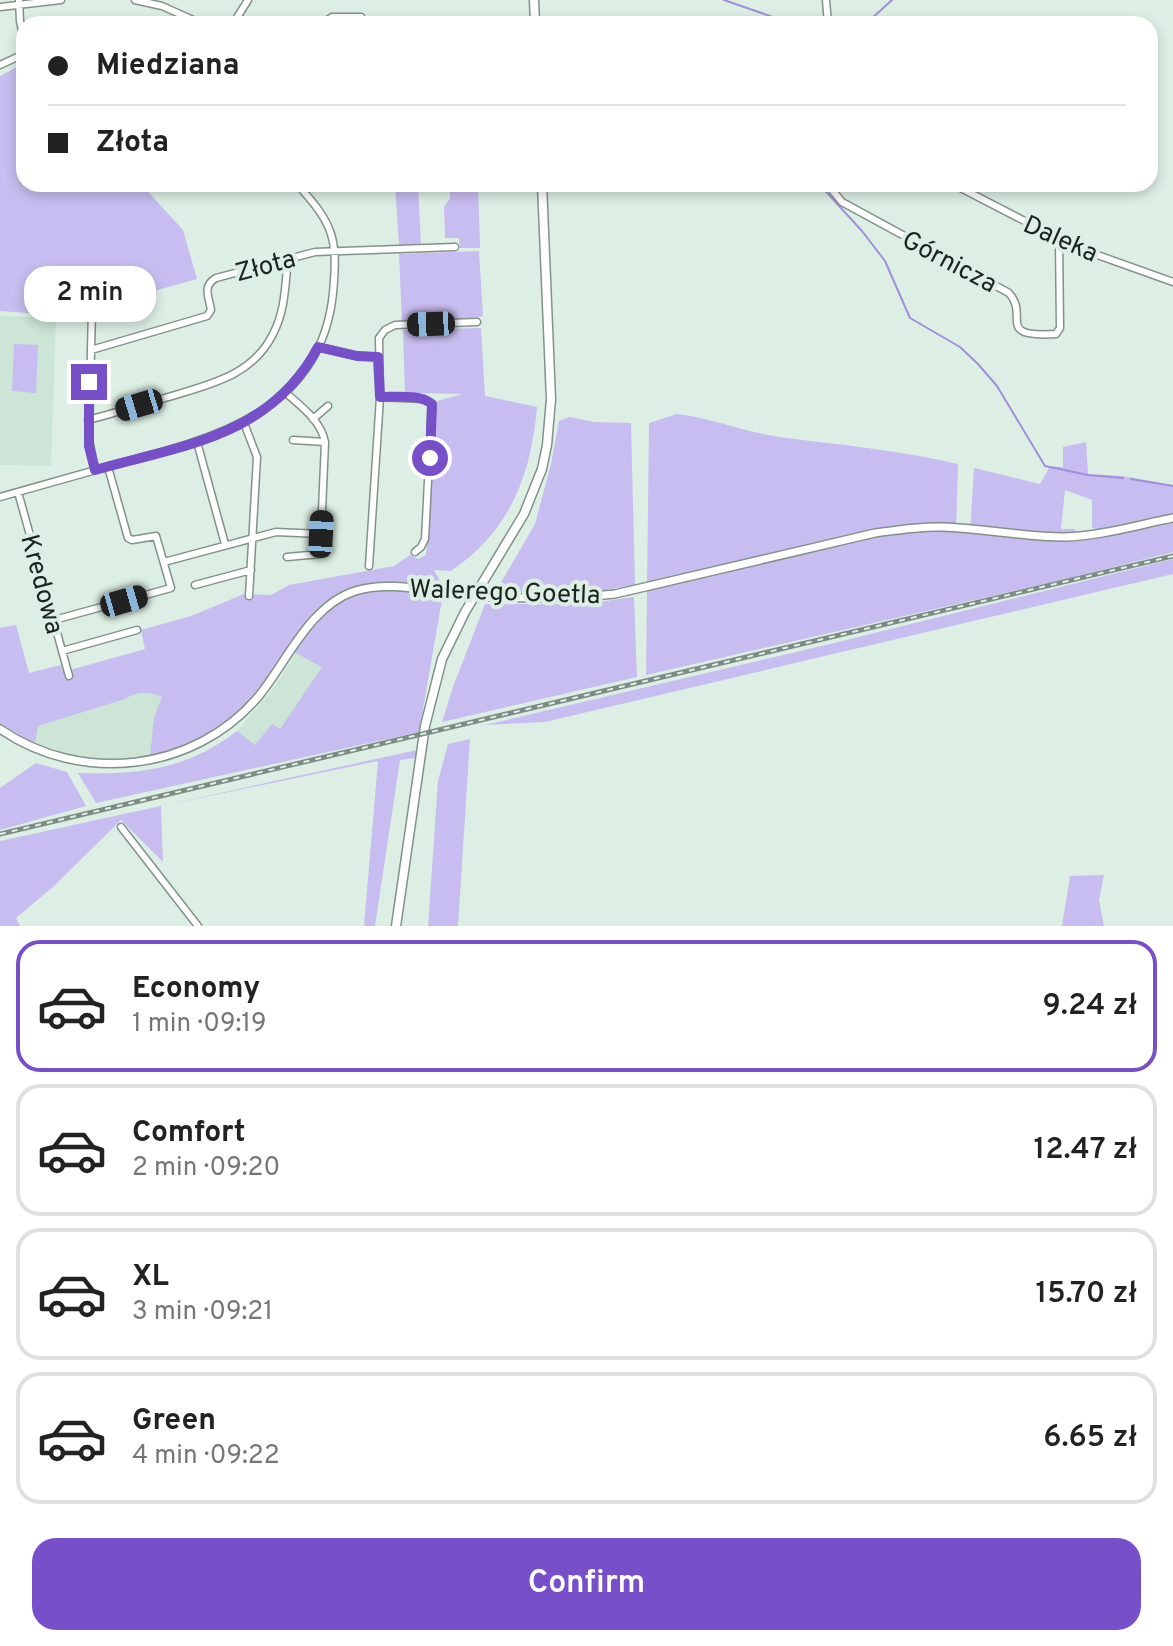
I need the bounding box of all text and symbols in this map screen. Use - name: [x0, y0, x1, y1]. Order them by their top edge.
- text: Miedziana: [96, 48, 240, 85]
- text: Złota: [96, 125, 169, 162]
- street label: Daleka: [1017, 209, 1103, 271]
- street label: Górnicza: [896, 224, 1002, 302]
- street label: Złota: [232, 244, 299, 291]
- callout: 2 min: [23, 266, 155, 322]
- text: 2 min: [56, 277, 124, 310]
- car: [407, 311, 455, 337]
- route end: [71, 364, 107, 400]
- car: [113, 387, 165, 423]
- route start: [412, 440, 448, 476]
- car: [308, 509, 334, 559]
- street label: Kredowa: [11, 531, 70, 638]
- street label: Walerego Goetla: [409, 574, 601, 613]
- car: [98, 583, 150, 619]
- icon: car: [36, 970, 108, 1042]
- text: Economy: [132, 971, 260, 1008]
- text: 9.24 zł: [1043, 988, 1137, 1025]
- text: 1 min · 09:19: [132, 1008, 267, 1041]
- icon: car: [36, 1114, 108, 1186]
- text: Comfort: [132, 1115, 245, 1152]
- text: 12.47 zł: [1034, 1132, 1137, 1169]
- text: 2 min · 09:20: [132, 1152, 280, 1185]
- icon: car: [36, 1258, 108, 1330]
- text: XL: [132, 1259, 169, 1296]
- text: 15.70 zł: [1035, 1276, 1137, 1313]
- text: 3 min · 09:21: [132, 1296, 273, 1329]
- icon: car: [36, 1402, 108, 1474]
- text: Green: [132, 1403, 216, 1440]
- text: 6.65 zł: [1043, 1420, 1137, 1457]
- text: 4 min · 09:22: [132, 1440, 280, 1473]
- button: Confirm: [32, 1538, 1141, 1630]

